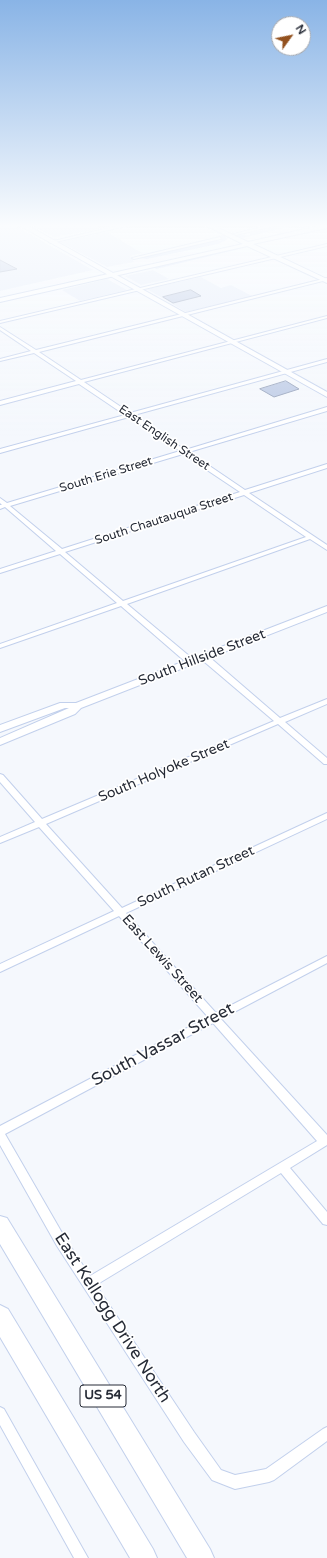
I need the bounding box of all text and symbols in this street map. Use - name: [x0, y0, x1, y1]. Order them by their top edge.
- north arrow: [271, 16, 311, 56]
- text: N: [293, 22, 309, 37]
- street label: East English Street: [116, 402, 212, 474]
- street label: South Erie Street: [58, 454, 154, 496]
- street label: South Chautauqua Street: [93, 490, 235, 548]
- street label: South Hillside Street: [136, 626, 268, 690]
- street label: South Holyoke Street: [96, 736, 232, 806]
- street label: South Rutan Street: [135, 843, 257, 911]
- street label: East Lewis Street: [118, 911, 206, 1007]
- street label: South Vassar Street: [88, 999, 238, 1091]
- street label: East Kellogg Drive North: [49, 1229, 175, 1407]
- road number: US 54: [80, 1385, 126, 1407]

